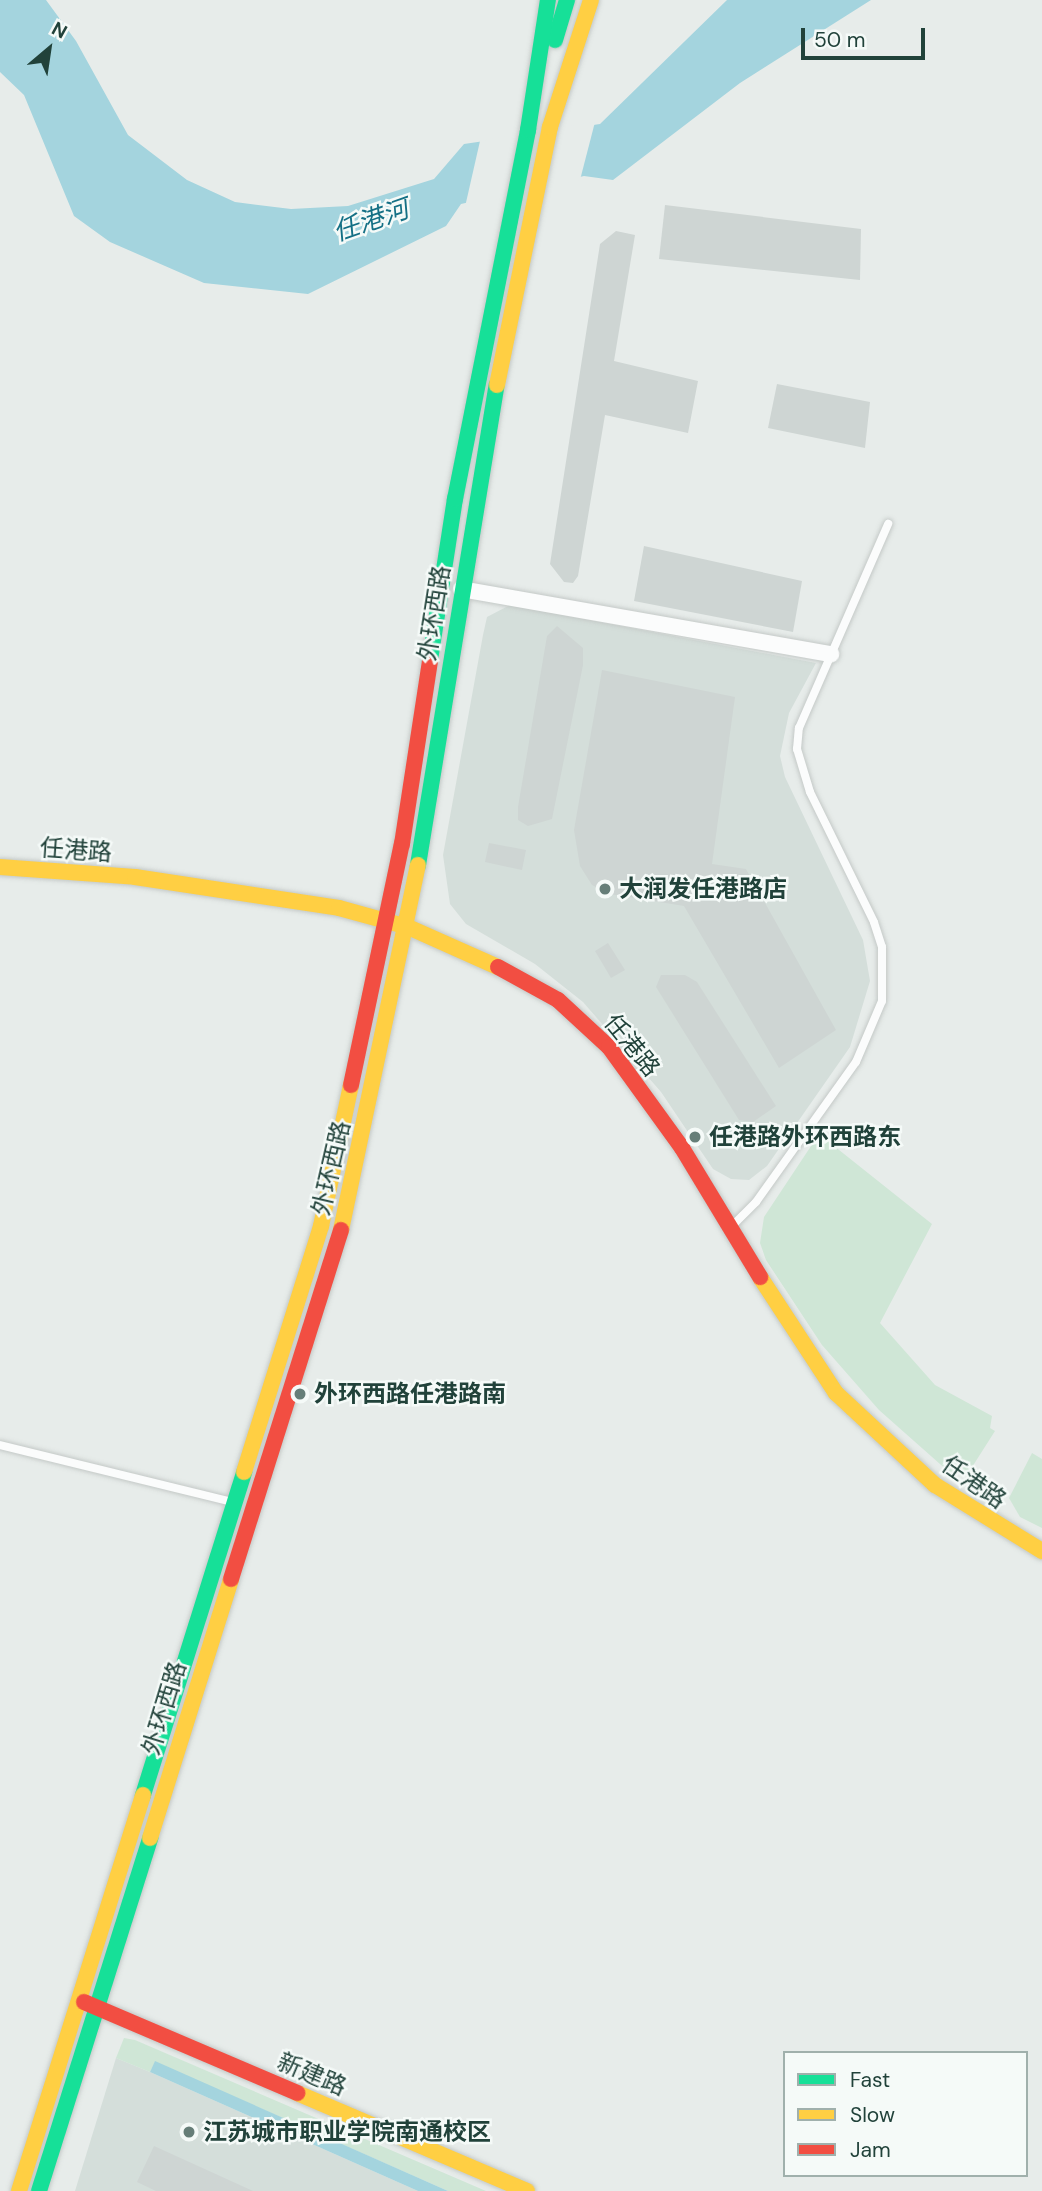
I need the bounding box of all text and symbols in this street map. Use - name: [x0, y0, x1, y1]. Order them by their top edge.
- north arrow: [14, 14, 84, 84]
- scale bar: [804, 14, 928, 58]
- text: N: [47, 16, 72, 44]
- text: 50 m: [814, 26, 865, 54]
- water label: 任港河: [329, 194, 413, 248]
- street label: 外环西路: [412, 563, 456, 663]
- street label: 任港路: [39, 833, 113, 867]
- place label: 大润发任港路店: [619, 875, 787, 903]
- marker: 大润发任港路店: [597, 881, 613, 897]
- street label: 任港路: [598, 1008, 666, 1082]
- street label: 外环西路: [306, 1118, 356, 1218]
- place label: 任港路外环西路东: [709, 1123, 901, 1151]
- marker: 任港路外环西路东: [687, 1129, 703, 1145]
- place label: 外环西路任港路南: [314, 1380, 506, 1408]
- marker: 外环西路任港路南: [292, 1386, 308, 1402]
- street label: 任港路: [936, 1450, 1012, 1514]
- street label: 外环西路: [136, 1658, 192, 1758]
- street label: 新建路: [273, 2047, 351, 2101]
- legend: [783, 2051, 1028, 2177]
- text: Fast: [850, 2066, 890, 2094]
- text: Slow: [850, 2101, 895, 2129]
- place label: 江苏城市职业学院南通校区: [203, 2118, 491, 2146]
- marker: 江苏城市职业学院南通校区: [181, 2124, 197, 2140]
- text: Jam: [850, 2136, 891, 2164]

